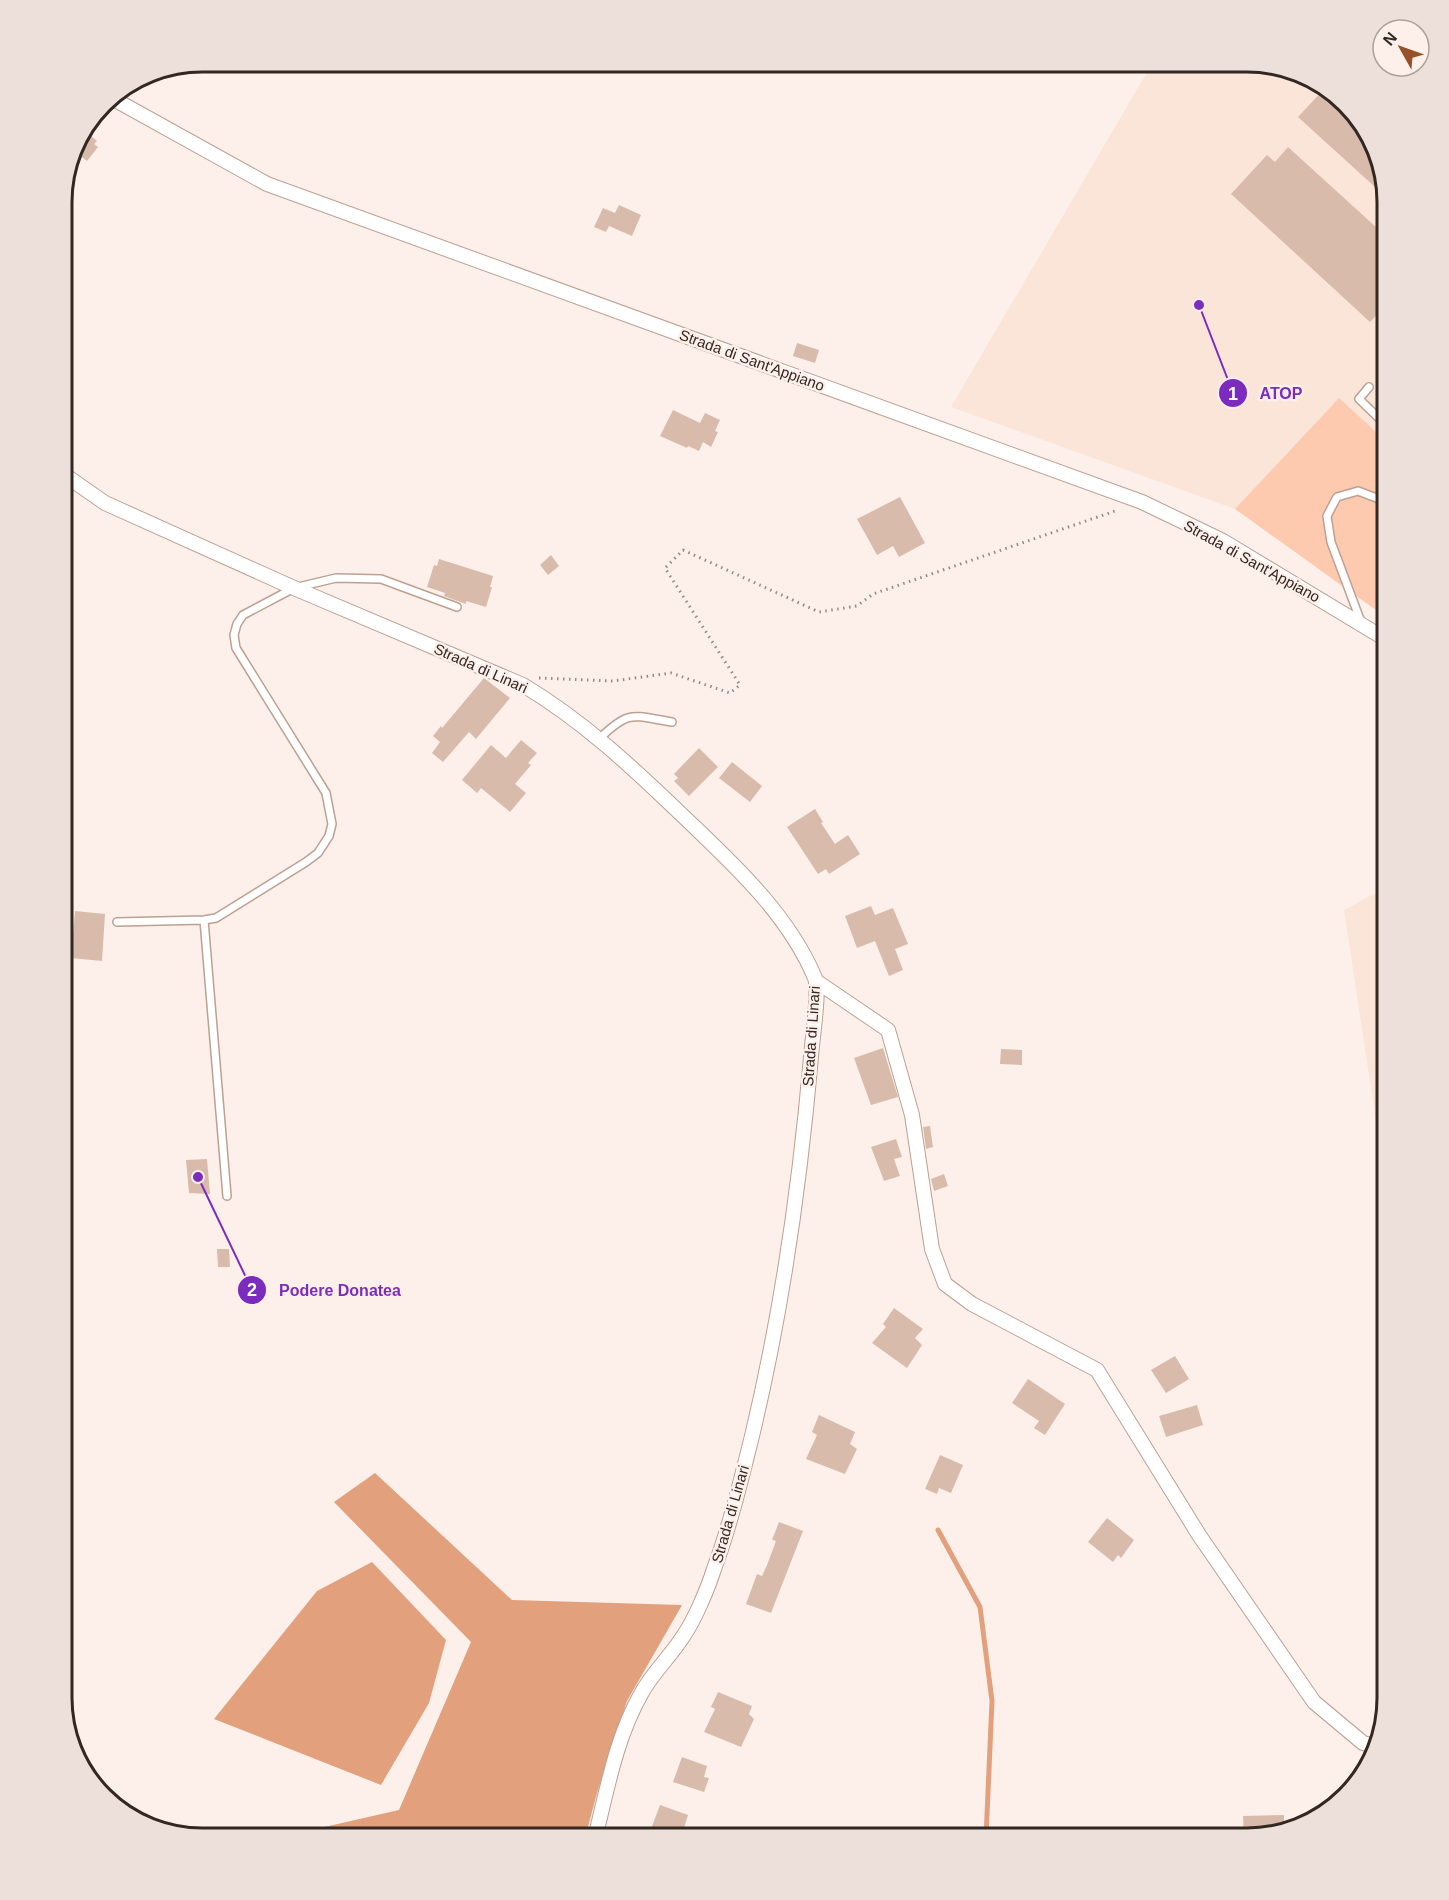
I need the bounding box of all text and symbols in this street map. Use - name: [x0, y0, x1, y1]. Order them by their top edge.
- north arrow: [1371, 18, 1431, 78]
- text: N: [1380, 29, 1400, 49]
- street label: Strada di Sant'Appiano: [677, 326, 827, 394]
- callout: ATOP: [1218, 376, 1315, 410]
- text: 1: [1228, 384, 1238, 404]
- text: ATOP: [1260, 385, 1303, 402]
- street label: Strada di Sant'Appiano: [1181, 516, 1323, 606]
- street label: Strada di Linari: [431, 640, 531, 696]
- street label: Strada di Linari: [799, 985, 823, 1087]
- callout: Podere Donatea: [237, 1273, 413, 1307]
- text: 2: [247, 1280, 257, 1300]
- text: Podere Donatea: [279, 1282, 401, 1299]
- street label: Strada di Linari: [708, 1463, 752, 1565]

